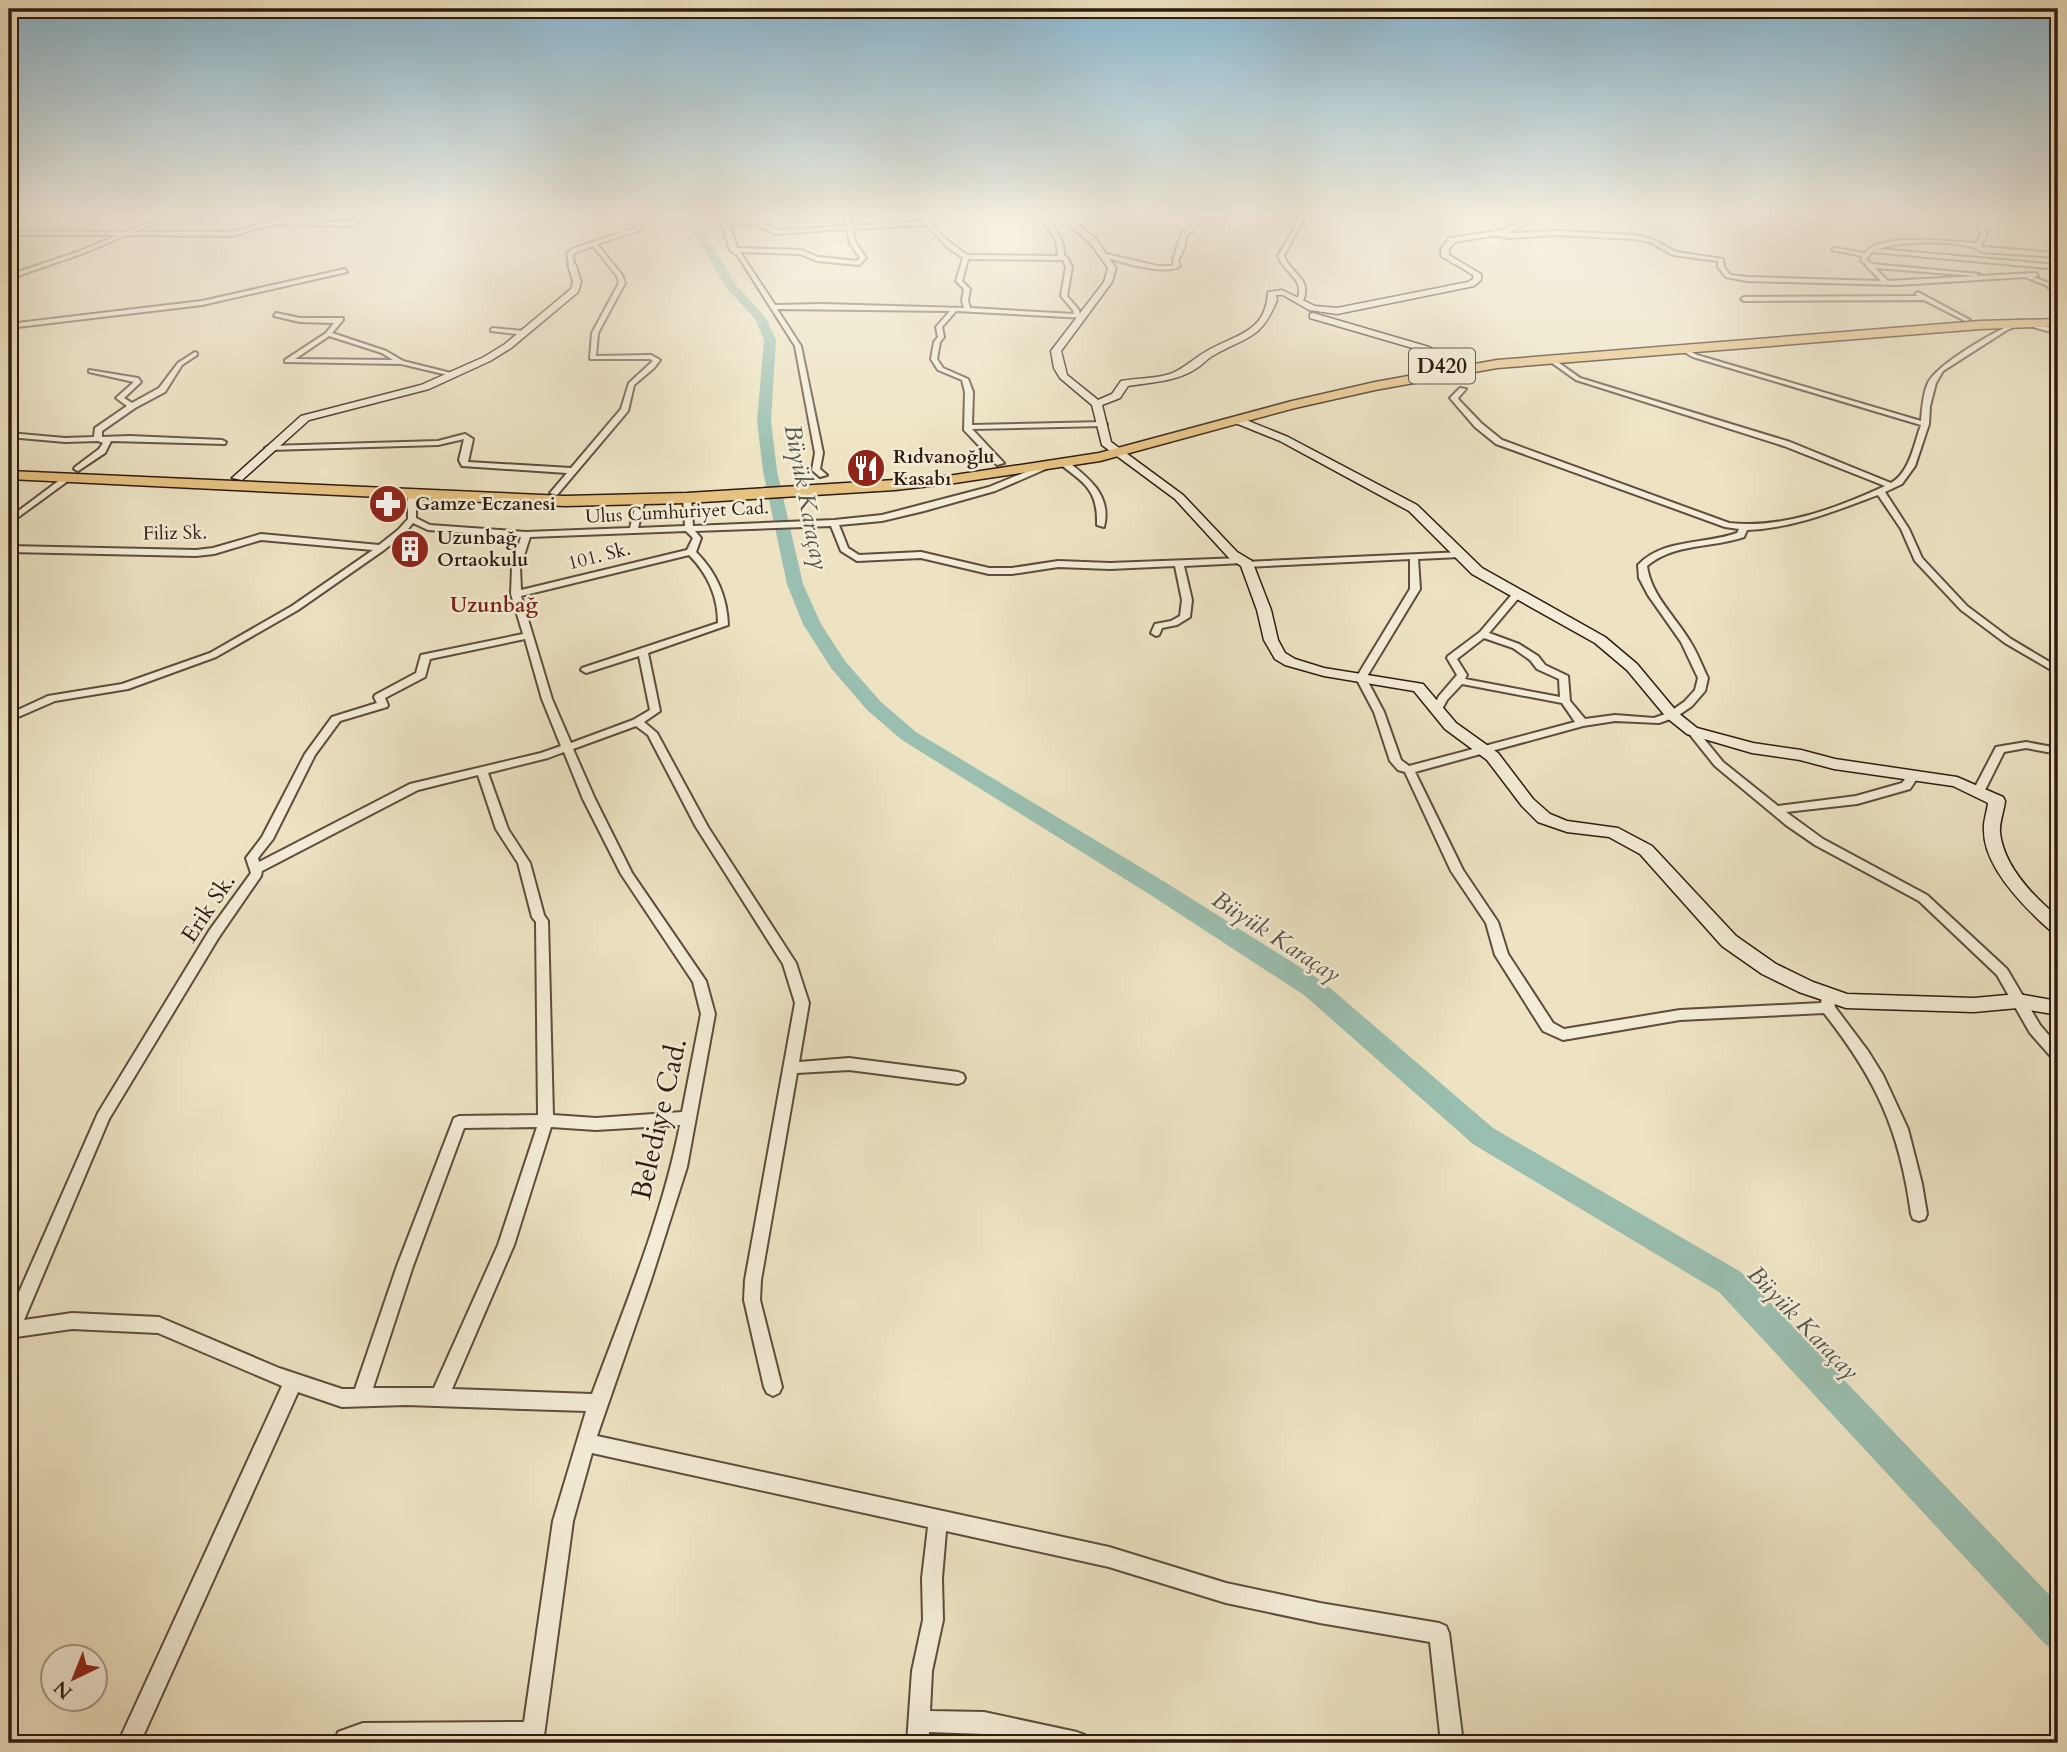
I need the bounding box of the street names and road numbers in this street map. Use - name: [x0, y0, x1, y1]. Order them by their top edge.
- road number: D420: [1409, 348, 1475, 384]
- street label: Ulus Cumhuriyet Cad.: [585, 494, 769, 530]
- street label: Filiz Sk.: [143, 519, 207, 547]
- street label: 101. Sk.: [565, 536, 633, 576]
- street label: Erik Sk.: [174, 867, 242, 949]
- street label: Belediye Cad.: [622, 1034, 696, 1204]

